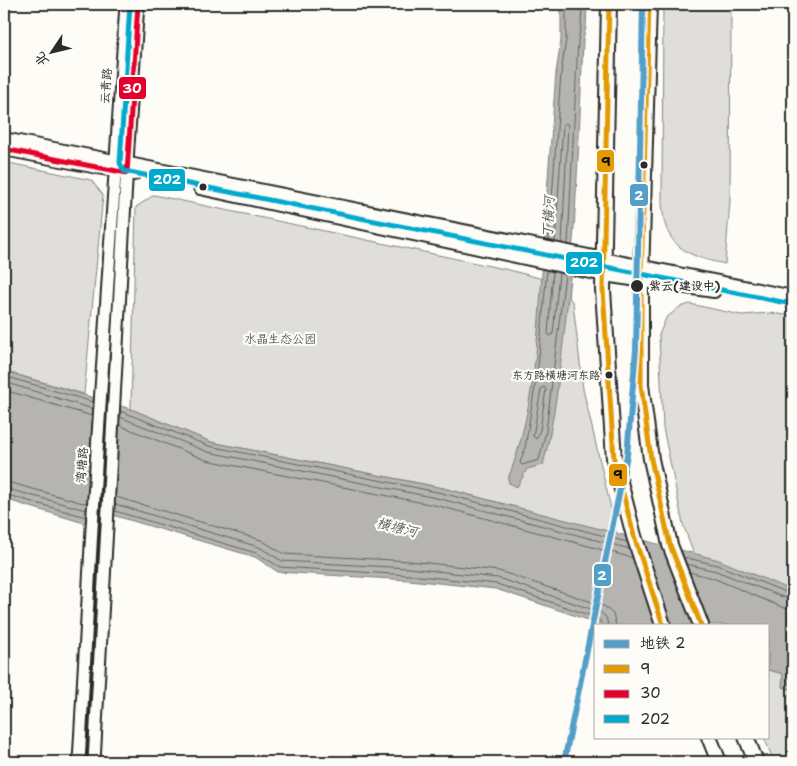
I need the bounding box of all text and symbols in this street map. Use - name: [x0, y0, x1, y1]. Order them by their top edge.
- north arrow: [28, 28, 78, 78]
- text: 北: [30, 49, 53, 70]
- street label: 云青路: [97, 67, 115, 105]
- line badge: 30: [118, 76, 147, 100]
- text: 30: [122, 79, 142, 97]
- line badge: 9: [596, 149, 615, 173]
- text: 9: [601, 152, 611, 170]
- unlabelled marker: [639, 160, 649, 170]
- line badge: 202: [148, 168, 186, 192]
- text: 202: [153, 170, 181, 188]
- unlabelled marker: [198, 182, 208, 192]
- line badge: 2: [629, 183, 649, 207]
- text: 2: [634, 186, 644, 204]
- water label: 丁横河: [538, 194, 558, 238]
- line badge: 202: [565, 251, 603, 275]
- text: 202: [570, 253, 598, 271]
- marker: 紫云(建设中): [629, 278, 645, 294]
- place label: 紫云(建设中): [649, 278, 721, 294]
- park label: 水晶生态公园: [244, 331, 316, 347]
- place label: 东方路横塘河东路: [512, 368, 600, 383]
- marker: 东方路横塘河东路: [604, 370, 614, 380]
- street label: 湾塘路: [73, 446, 91, 484]
- line badge: 9: [608, 463, 628, 487]
- text: 9: [613, 465, 623, 483]
- water label: 横塘河: [374, 513, 421, 541]
- line badge: 2: [593, 563, 612, 587]
- text: 2: [597, 566, 607, 584]
- legend: [594, 624, 770, 738]
- text: 地铁 2: [640, 633, 686, 653]
- text: 9: [640, 659, 651, 679]
- text: 30: [640, 683, 661, 703]
- text: 202: [640, 709, 670, 729]

